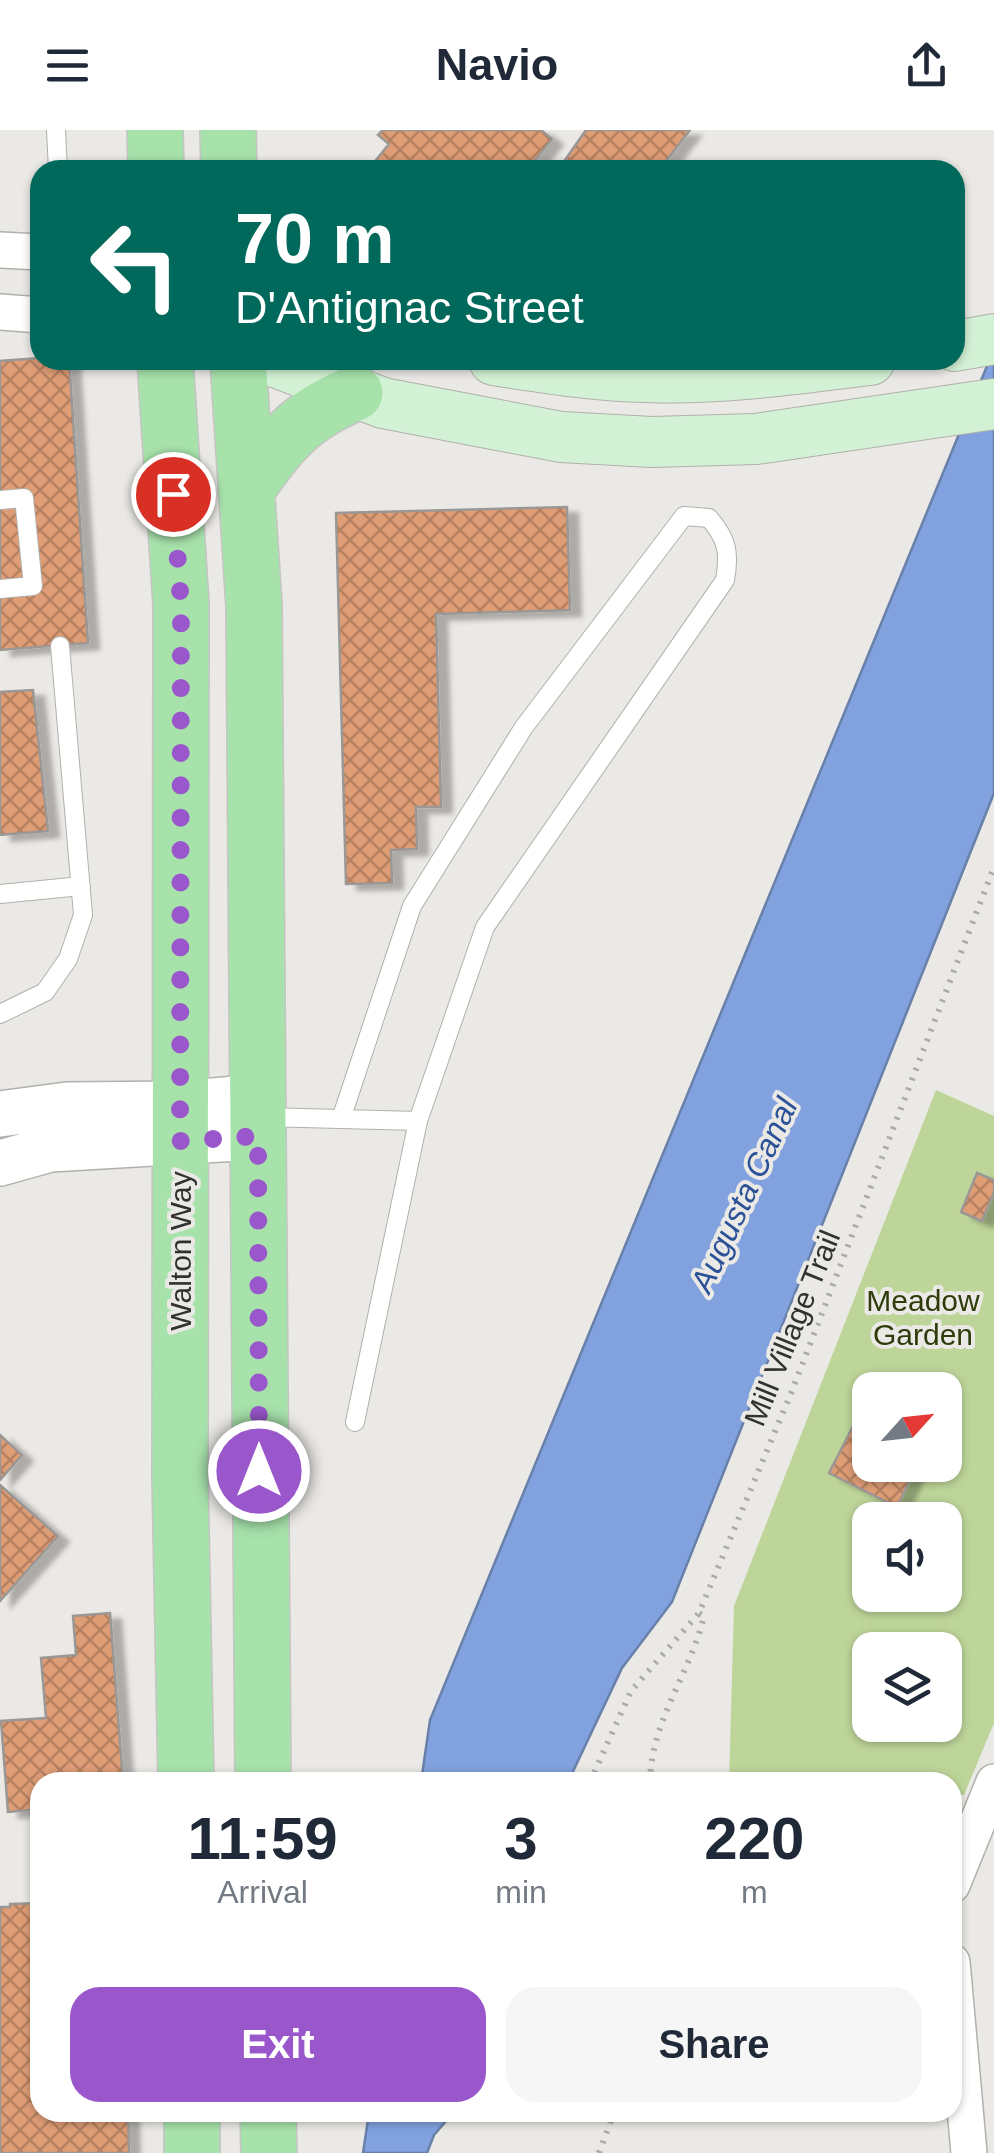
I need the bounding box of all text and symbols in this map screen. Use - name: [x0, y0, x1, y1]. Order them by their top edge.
- icon: menu: [40, 38, 95, 93]
- icon: share: [899, 38, 954, 93]
- text: Navio: [436, 39, 558, 90]
- icon: left: [70, 200, 200, 330]
- text: 70 m: [235, 200, 395, 278]
- text: D'Antignac Street: [235, 282, 584, 333]
- pin: [131, 452, 216, 537]
- icon: arrive: [146, 467, 201, 522]
- water label: Augusta Canal: [682, 1091, 805, 1300]
- street label: Walton Way: [164, 1171, 197, 1331]
- street label: Mill Village Trail: [738, 1225, 846, 1431]
- park label: Meadow Garden: [866, 1284, 980, 1351]
- north arrow: [852, 1372, 962, 1482]
- map controls: [852, 1372, 962, 1742]
- position arrow: [207, 1419, 311, 1523]
- button: sound: [852, 1502, 962, 1612]
- button: layers: [852, 1632, 962, 1742]
- text: 11:59: [188, 1805, 338, 1872]
- text: 3: [504, 1805, 538, 1872]
- text: 220: [704, 1805, 804, 1872]
- text: Arrival: [217, 1874, 308, 1910]
- text: min: [495, 1874, 547, 1910]
- text: m: [741, 1874, 768, 1910]
- button: Exit: [70, 1987, 486, 2102]
- button: Share: [506, 1987, 922, 2102]

